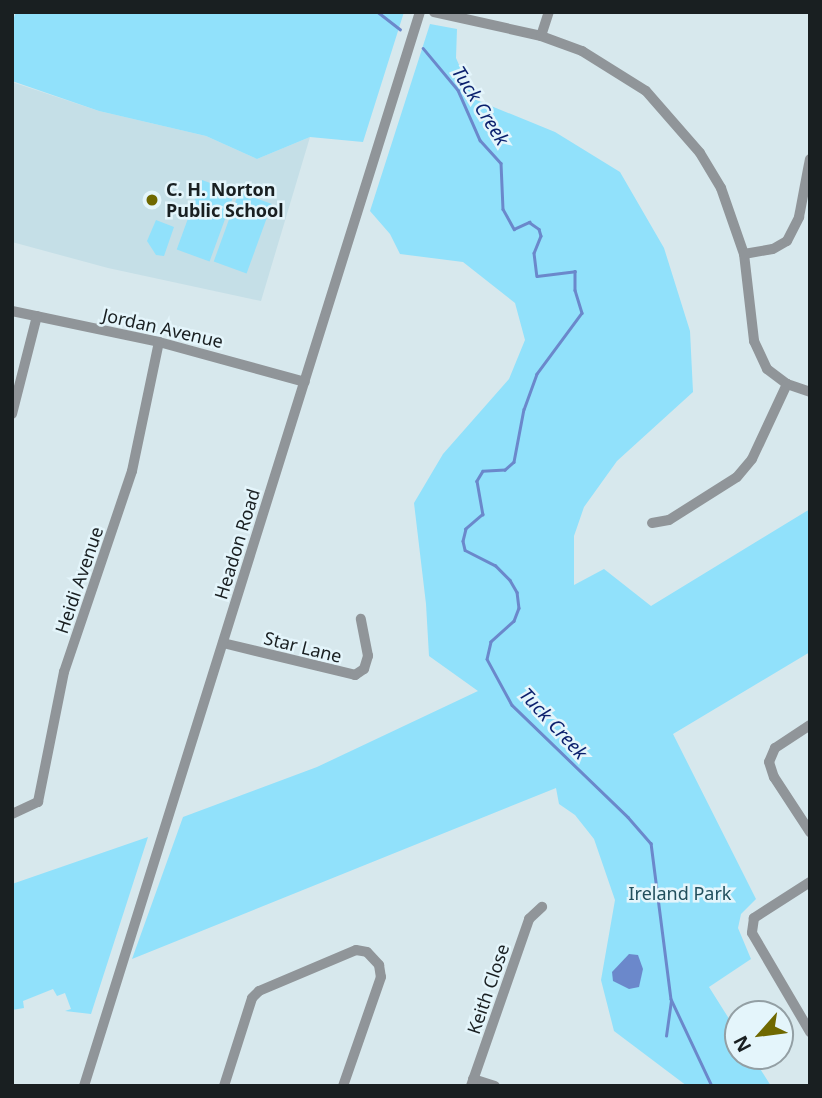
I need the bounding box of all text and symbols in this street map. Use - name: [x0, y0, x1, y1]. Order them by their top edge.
- water label: Tuck Creek: [447, 62, 513, 150]
- place label: C. H. Norton Public School: [166, 179, 284, 222]
- marker: C. H. Norton Public School: [144, 192, 160, 208]
- street label: Jordan Avenue: [101, 304, 225, 352]
- street label: Headon Road: [210, 486, 264, 602]
- street label: Heidi Avenue: [51, 524, 107, 636]
- street label: Star Lane: [262, 627, 344, 667]
- water label: Tuck Creek: [514, 684, 592, 764]
- park label: Ireland Park: [629, 882, 731, 904]
- street label: Keith Close: [462, 941, 514, 1037]
- north arrow: [724, 1000, 794, 1070]
- text: N: [727, 1031, 757, 1057]

